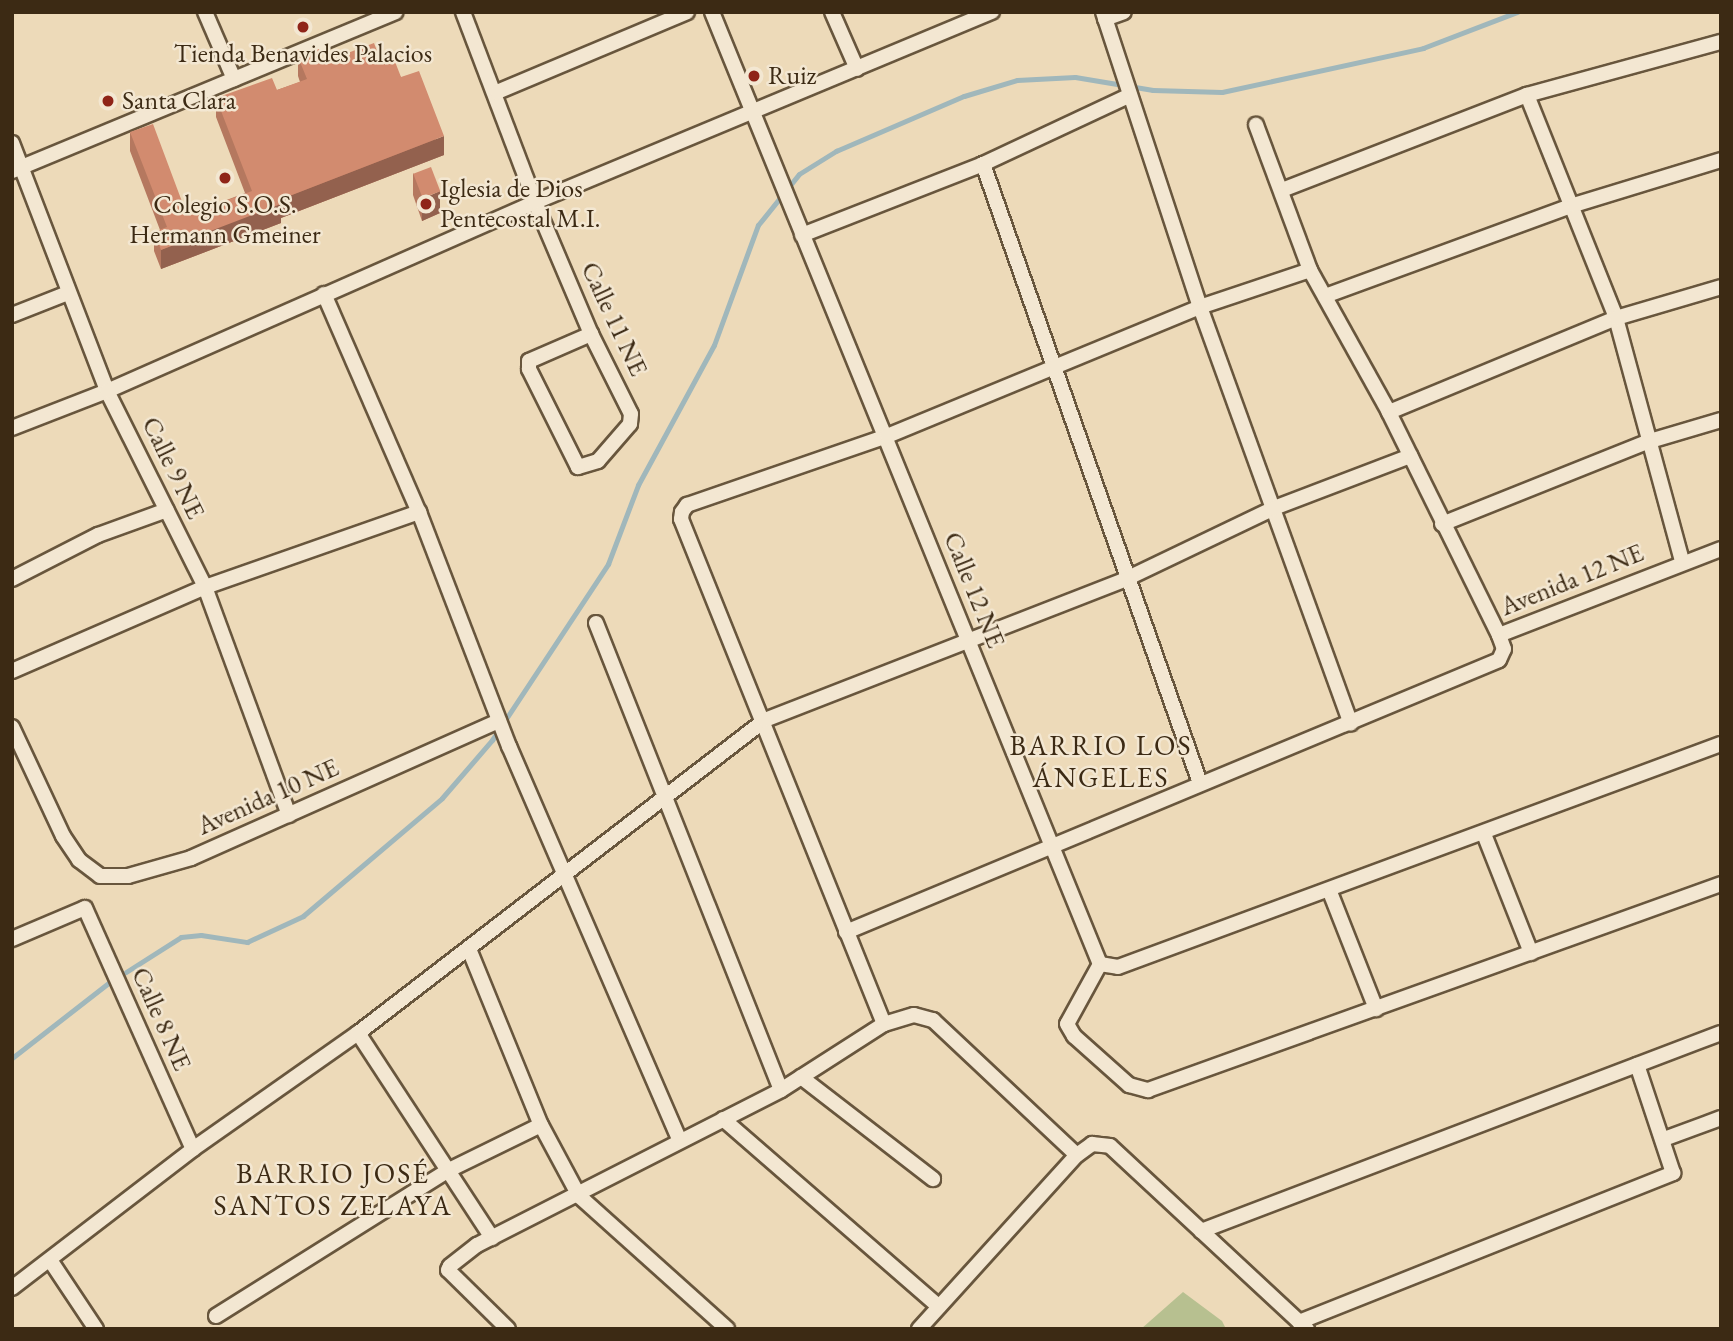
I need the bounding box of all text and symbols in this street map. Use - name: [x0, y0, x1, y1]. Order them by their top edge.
- marker: Tienda Benavides Palacios: [295, 19, 311, 35]
- place label: Tienda Benavides Palacios: [174, 38, 432, 70]
- place label: Ruiz: [768, 60, 816, 92]
- marker: Ruiz: [746, 68, 762, 84]
- place label: Santa Clara: [122, 85, 236, 117]
- marker: Santa Clara: [100, 93, 116, 109]
- marker: Colegio S.O.S. Hermann Gmeiner: [217, 170, 233, 186]
- place label: Iglesia de Dios Pentecostal M.I.: [440, 173, 600, 234]
- place label: Colegio S.O.S. Hermann Gmeiner: [129, 189, 321, 250]
- marker: Iglesia de Dios Pentecostal M.I.: [418, 196, 434, 212]
- street label: Calle 11 NE: [574, 257, 654, 381]
- street label: Calle 9 NE: [135, 412, 211, 524]
- street label: Calle 12 NE: [937, 528, 1011, 652]
- street label: Avenida 12 NE: [1496, 537, 1648, 623]
- district label: BARRIO LOS ÁNGELES: [1011, 728, 1191, 794]
- street label: Avenida 10 NE: [193, 752, 343, 842]
- street label: Calle 8 NE: [124, 963, 198, 1075]
- district label: BARRIO JOSÉ SANTOS ZELAYA: [215, 1156, 451, 1222]

